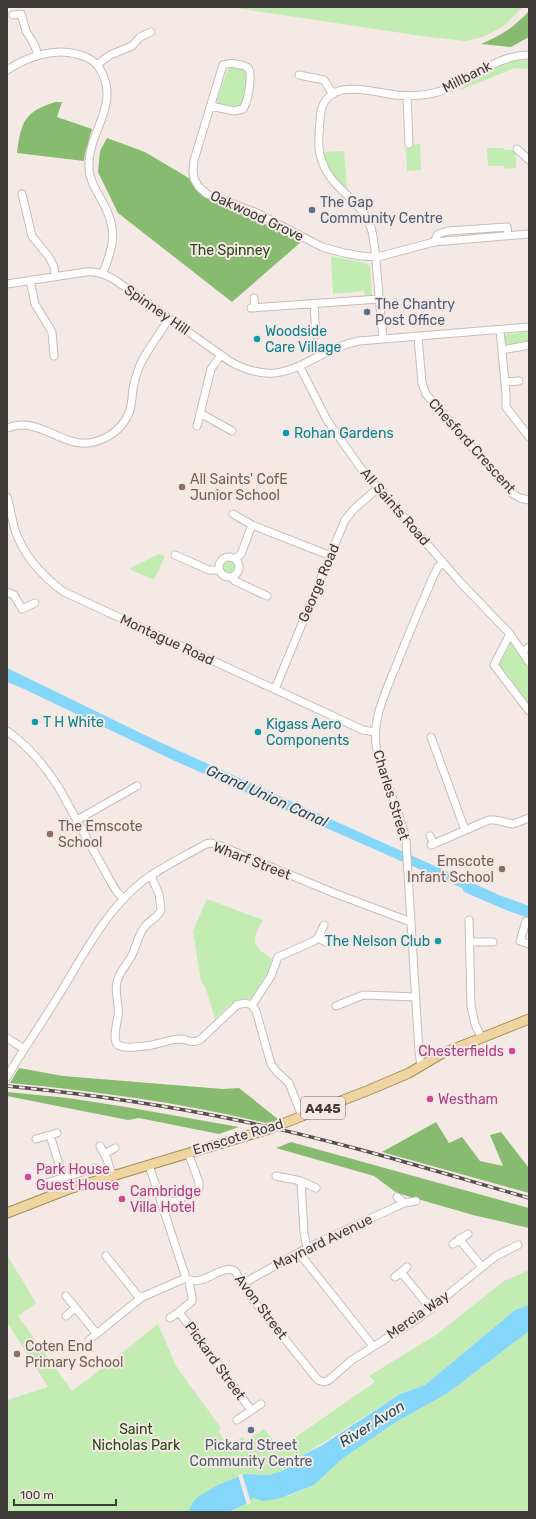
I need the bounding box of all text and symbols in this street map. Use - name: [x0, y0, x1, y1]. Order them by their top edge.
- street label: Millbank: [439, 57, 495, 97]
- street label: Oakwood Grove: [208, 187, 307, 245]
- place label: The Gap Community Centre: [320, 194, 443, 227]
- marker: The Gap Community Centre: [307, 205, 317, 215]
- park label: The Spinney: [190, 242, 270, 259]
- street label: Spinney Hill: [121, 281, 193, 339]
- place label: The Chantry Post Office: [375, 296, 455, 329]
- marker: The Chantry Post Office: [362, 307, 372, 317]
- place label: Woodside Care Village: [265, 323, 342, 356]
- marker: Woodside Care Village: [252, 334, 262, 344]
- street label: Chesford Crescent: [425, 395, 519, 497]
- place label: Rohan Gardens: [294, 425, 394, 442]
- marker: Rohan Gardens: [281, 428, 291, 438]
- street label: All Saints Road: [357, 465, 433, 549]
- place label: All Saints' CofE Junior School: [190, 471, 288, 504]
- marker: All Saints' CofE Junior School: [177, 482, 187, 492]
- street label: George Road: [295, 541, 343, 625]
- street label: Montague Road: [117, 611, 217, 669]
- place label: T H White: [43, 714, 104, 731]
- place label: Kigass Aero Components: [266, 716, 350, 749]
- marker: T H White: [30, 717, 40, 727]
- marker: Kigass Aero Components: [253, 727, 263, 737]
- street label: Charles Street: [369, 748, 413, 843]
- water label: Grand Union Canal: [203, 761, 331, 831]
- place label: The Emscote School: [58, 818, 143, 851]
- marker: The Emscote School: [45, 829, 55, 839]
- street label: Wharf Street: [211, 838, 294, 884]
- place label: Emscote Infant School: [407, 853, 494, 886]
- marker: Emscote Infant School: [497, 864, 507, 874]
- place label: The Nelson Club: [325, 933, 430, 950]
- marker: The Nelson Club: [433, 936, 443, 946]
- place label: Chesterfields: [418, 1043, 504, 1060]
- marker: Chesterfields: [507, 1046, 517, 1056]
- place label: Westham: [438, 1091, 498, 1108]
- marker: Westham: [425, 1094, 435, 1104]
- road number: A445: [301, 1097, 345, 1119]
- street label: Emscote Road: [191, 1115, 285, 1159]
- place label: Park House Guest House: [36, 1161, 119, 1194]
- marker: Park House Guest House: [23, 1172, 33, 1182]
- place label: Cambridge Villa Hotel: [130, 1183, 201, 1216]
- marker: Cambridge Villa Hotel: [117, 1194, 127, 1204]
- street label: Maynard Avenue: [271, 1211, 375, 1273]
- street label: Avon Street: [231, 1271, 291, 1343]
- street label: Mercia Way: [383, 1287, 453, 1343]
- street label: Pickard Street: [181, 1319, 249, 1404]
- place label: Coten End Primary School: [25, 1338, 123, 1371]
- marker: Coten End Primary School: [12, 1349, 22, 1359]
- water label: River Avon: [336, 1397, 408, 1451]
- park label: Saint Nicholas Park: [92, 1421, 181, 1454]
- marker: Pickard Street Community Centre: [246, 1425, 256, 1435]
- place label: Pickard Street Community Centre: [190, 1437, 313, 1470]
- scale bar: [14, 1481, 116, 1507]
- text: 100 m: [20, 1488, 54, 1502]

